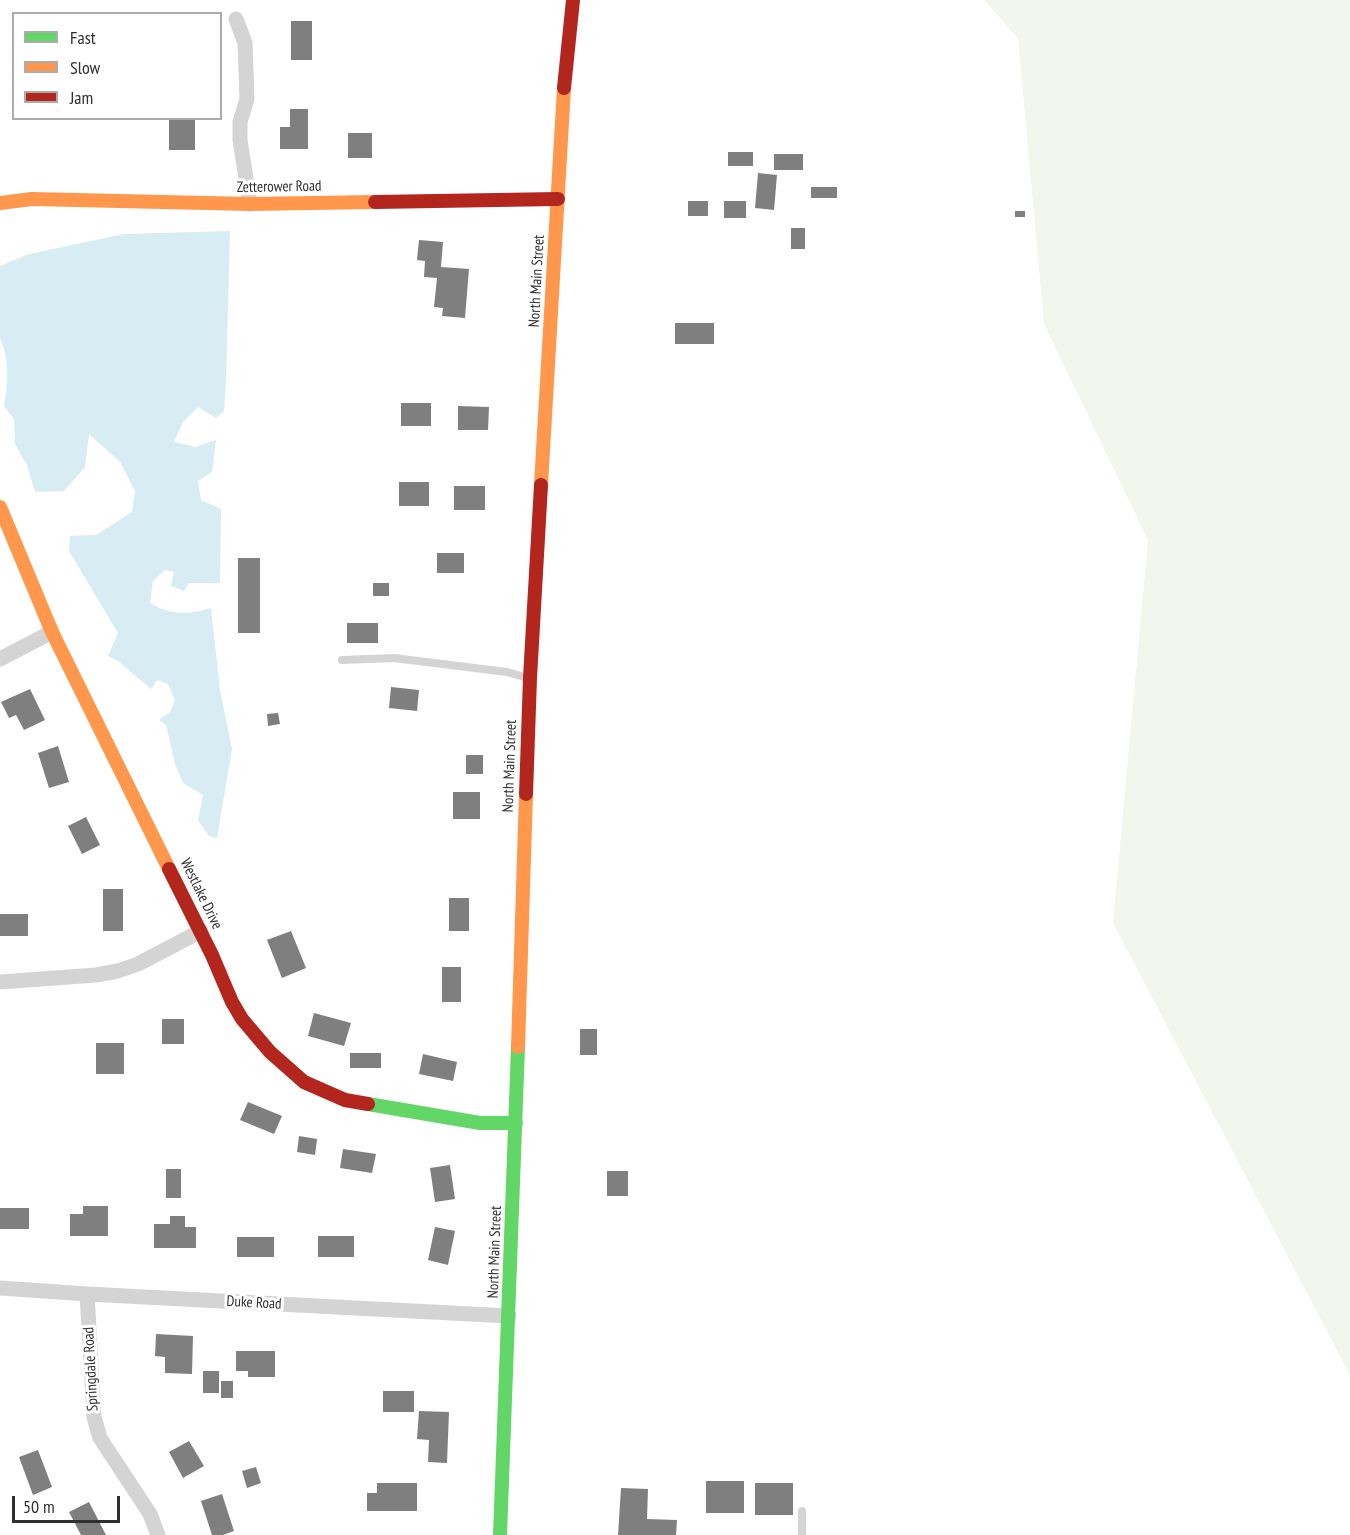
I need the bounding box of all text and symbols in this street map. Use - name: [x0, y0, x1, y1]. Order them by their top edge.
- legend: [12, 12, 222, 120]
- text: Fast: [70, 26, 96, 49]
- text: Slow: [70, 56, 100, 79]
- text: Jam: [70, 86, 93, 109]
- street label: Zetterower Road: [236, 177, 322, 197]
- street label: North Main Street: [526, 234, 548, 328]
- street label: North Main Street: [499, 719, 521, 813]
- street label: Westlake Drive: [176, 856, 226, 932]
- street label: North Main Street: [484, 1205, 506, 1299]
- street label: Duke Road: [226, 1293, 282, 1313]
- street label: Springdale Road: [80, 1326, 102, 1412]
- scale bar: [15, 1484, 123, 1522]
- text: 50 m: [23, 1495, 55, 1518]

